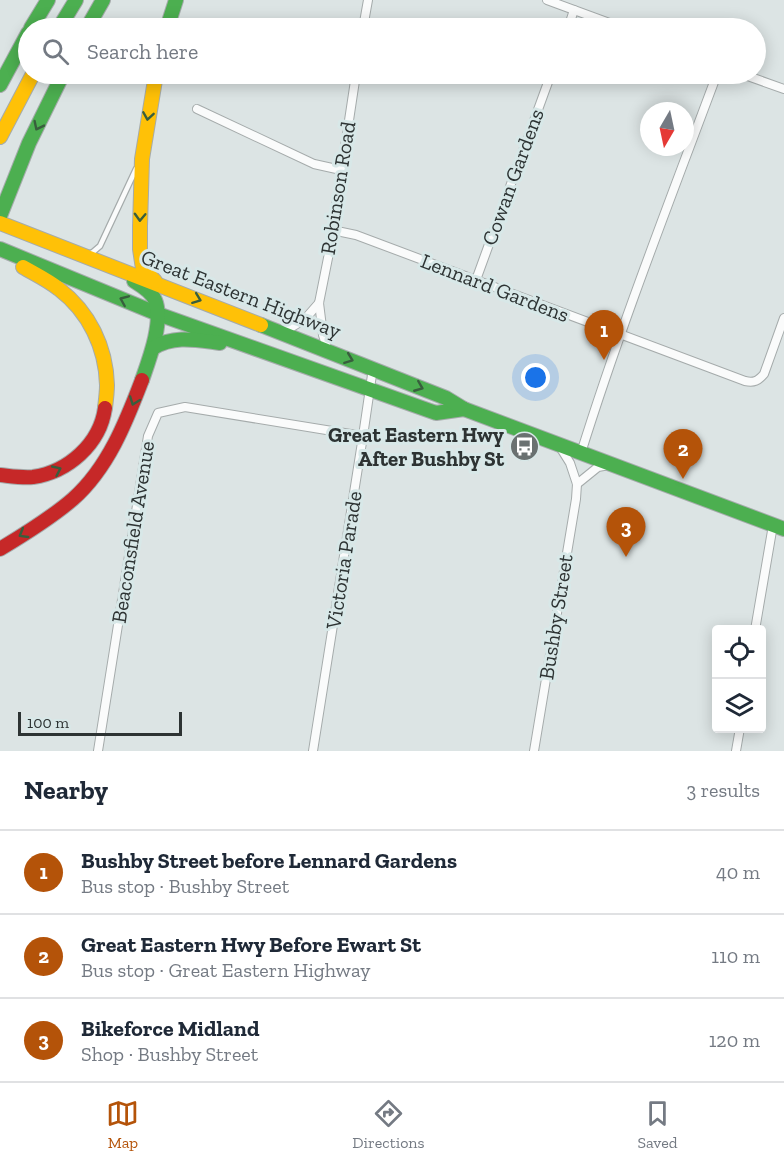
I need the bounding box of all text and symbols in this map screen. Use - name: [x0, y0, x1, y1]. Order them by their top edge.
- search box: [18, 18, 766, 84]
- icon: search: [39, 35, 72, 68]
- text: Search here: [87, 38, 198, 65]
- north arrow: [640, 102, 694, 156]
- street label: Cowan Gardens: [476, 105, 549, 248]
- one-way arrow: [142, 111, 155, 121]
- street label: Robinson Road: [315, 119, 360, 256]
- one-way arrow: [33, 120, 45, 131]
- one-way arrow: [134, 213, 146, 222]
- street label: Great Eastern Highway: [138, 244, 345, 343]
- street label: Lennard Gardens: [418, 248, 573, 327]
- one-way arrow: [191, 292, 202, 305]
- one-way arrow: [119, 295, 130, 307]
- pin: 1: [584, 310, 624, 360]
- one-way arrow: [344, 352, 354, 365]
- your location: [521, 363, 550, 392]
- one-way arrow: [413, 380, 424, 392]
- one-way arrow: [128, 395, 141, 406]
- place label: Great Eastern Hwy After Bushby St: [328, 422, 505, 471]
- pin: 2: [664, 430, 702, 479]
- bus stop icon: Great Eastern Hwy After Bushby St: [509, 431, 541, 463]
- street label: Beaconsfield Avenue: [106, 439, 159, 625]
- one-way arrow: [50, 466, 61, 478]
- street label: Victoria Parade: [320, 489, 367, 632]
- pin: 3: [606, 508, 646, 557]
- one-way arrow: [19, 527, 29, 539]
- street label: Bushby Street: [533, 552, 578, 681]
- map controls: [712, 625, 766, 733]
- button: locate: [712, 625, 766, 679]
- button: layers: [712, 679, 766, 733]
- scale bar: [18, 709, 182, 736]
- text: 100 m: [27, 713, 69, 732]
- text: Nearby: [24, 774, 108, 806]
- text: 3 results: [686, 778, 760, 802]
- text: Bushby Street before Lennard Gardens: [81, 847, 457, 874]
- text: 1: [39, 860, 48, 884]
- text: 40 m: [716, 860, 760, 884]
- text: Bus stop · Bushby Street: [81, 874, 289, 898]
- text: Great Eastern Hwy Before Ewart St: [81, 931, 421, 958]
- text: 2: [38, 944, 49, 968]
- text: 110 m: [711, 944, 760, 968]
- text: Bus stop · Great Eastern Highway: [81, 958, 370, 982]
- text: Bikeforce Midland: [81, 1015, 259, 1042]
- text: 3: [38, 1028, 49, 1052]
- text: 120 m: [709, 1028, 760, 1052]
- text: Shop · Bushby Street: [81, 1042, 258, 1066]
- tab: Map: [106, 1097, 139, 1152]
- tab: Directions: [352, 1097, 425, 1152]
- tab: Saved: [637, 1097, 678, 1152]

